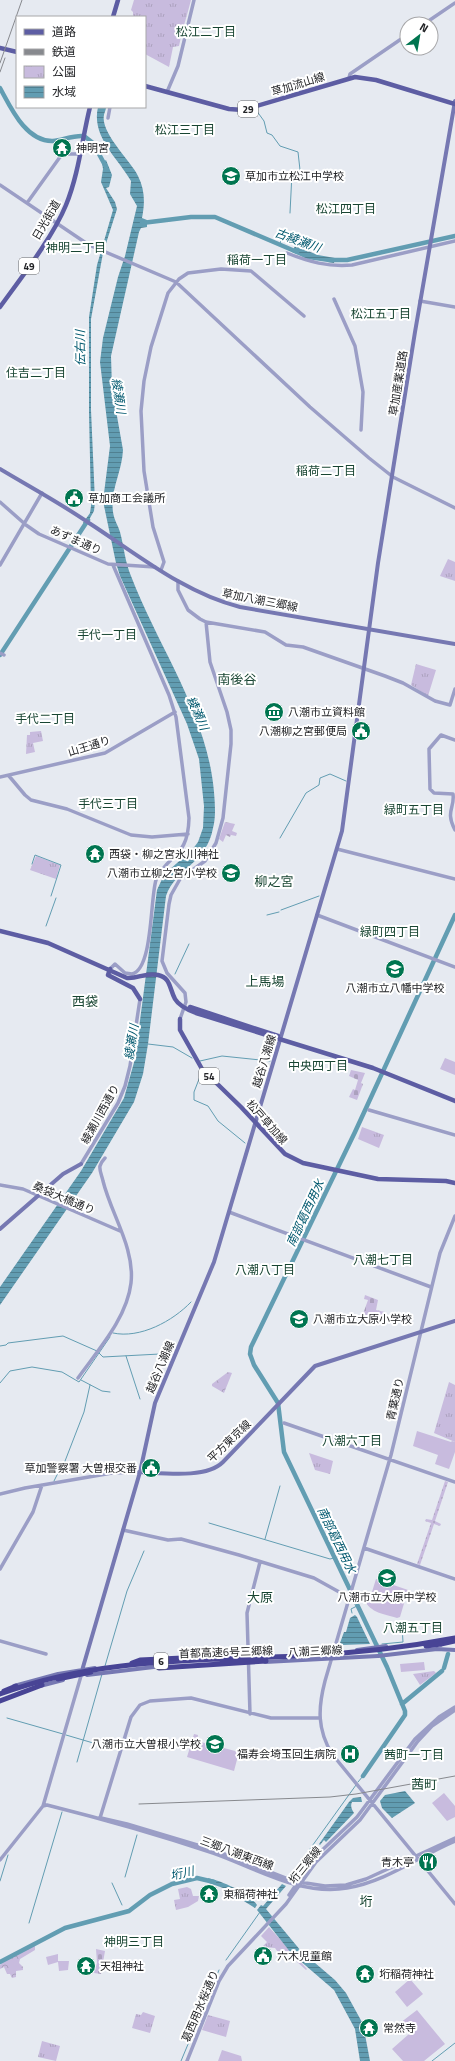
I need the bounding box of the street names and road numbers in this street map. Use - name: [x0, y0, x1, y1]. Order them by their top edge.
- street label: 草加流山線: [269, 68, 327, 100]
- road number: 29: [238, 101, 258, 117]
- street label: 日光街道: [28, 197, 64, 243]
- road number: 49: [19, 258, 39, 274]
- street label: 草加産業道路: [385, 349, 411, 417]
- street label: あずま通り: [48, 522, 104, 558]
- street label: 草加八潮三郷線: [221, 585, 299, 615]
- street label: 山王通り: [66, 732, 112, 760]
- street label: 越谷八潮線: [248, 1032, 280, 1090]
- road number: 54: [199, 1068, 219, 1084]
- street label: 綾瀬川西通り: [77, 1081, 123, 1147]
- street label: 松戸草加線: [243, 1096, 291, 1148]
- street label: 桑袋大橋通り: [30, 1178, 98, 1218]
- street label: 越谷八潮線: [142, 1339, 178, 1395]
- street label: 青葉通り: [382, 1376, 408, 1422]
- street label: 平方東京線: [204, 1416, 254, 1466]
- street label: 首都高速6号三郷線: [179, 1642, 273, 1662]
- street label: 八潮三郷線: [287, 1642, 343, 1660]
- road number: 6: [154, 1653, 168, 1669]
- street label: 三郷八潮東西線: [198, 1832, 276, 1874]
- street label: 垳三郷線: [285, 1843, 325, 1887]
- street label: 葛西用水桜通り: [178, 1967, 222, 2045]

